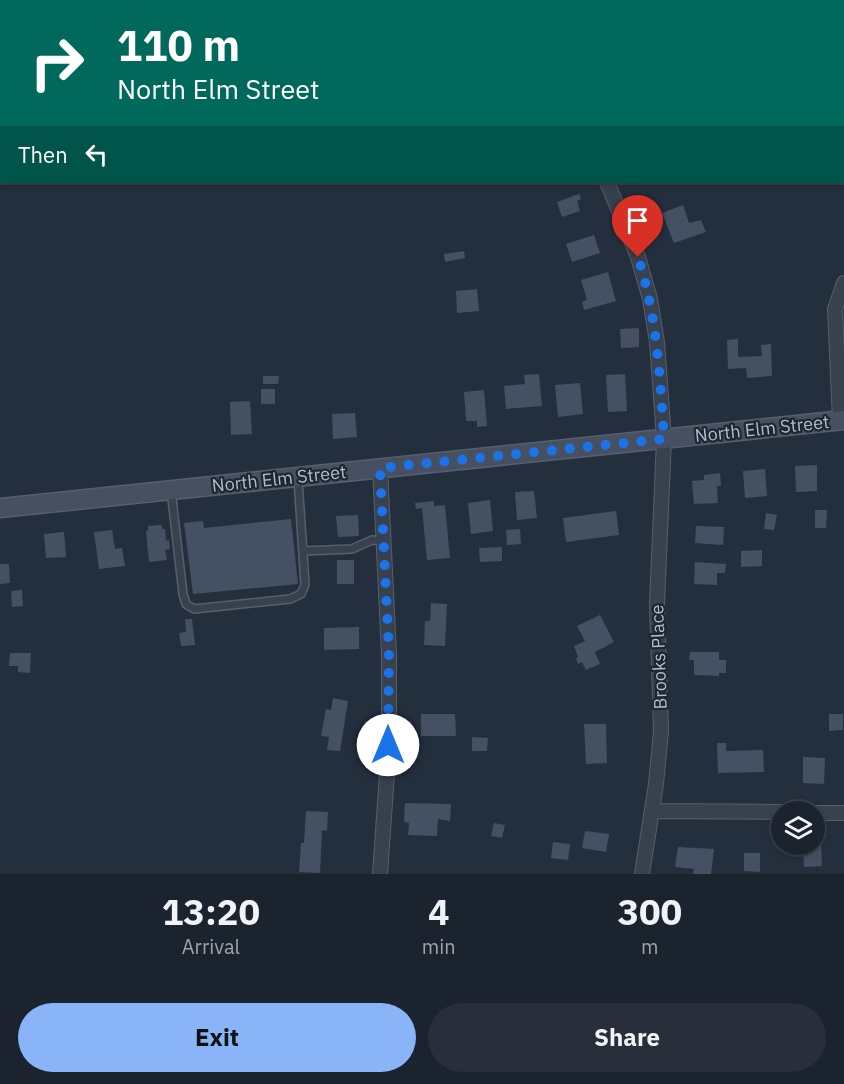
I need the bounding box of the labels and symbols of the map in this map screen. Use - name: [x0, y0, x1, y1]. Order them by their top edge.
- pin: [612, 195, 663, 257]
- street label: North Elm Street: [694, 410, 830, 447]
- street label: North Elm Street: [211, 460, 347, 497]
- street label: Brooks Place: [645, 604, 672, 710]
- position arrow: [356, 713, 420, 777]

